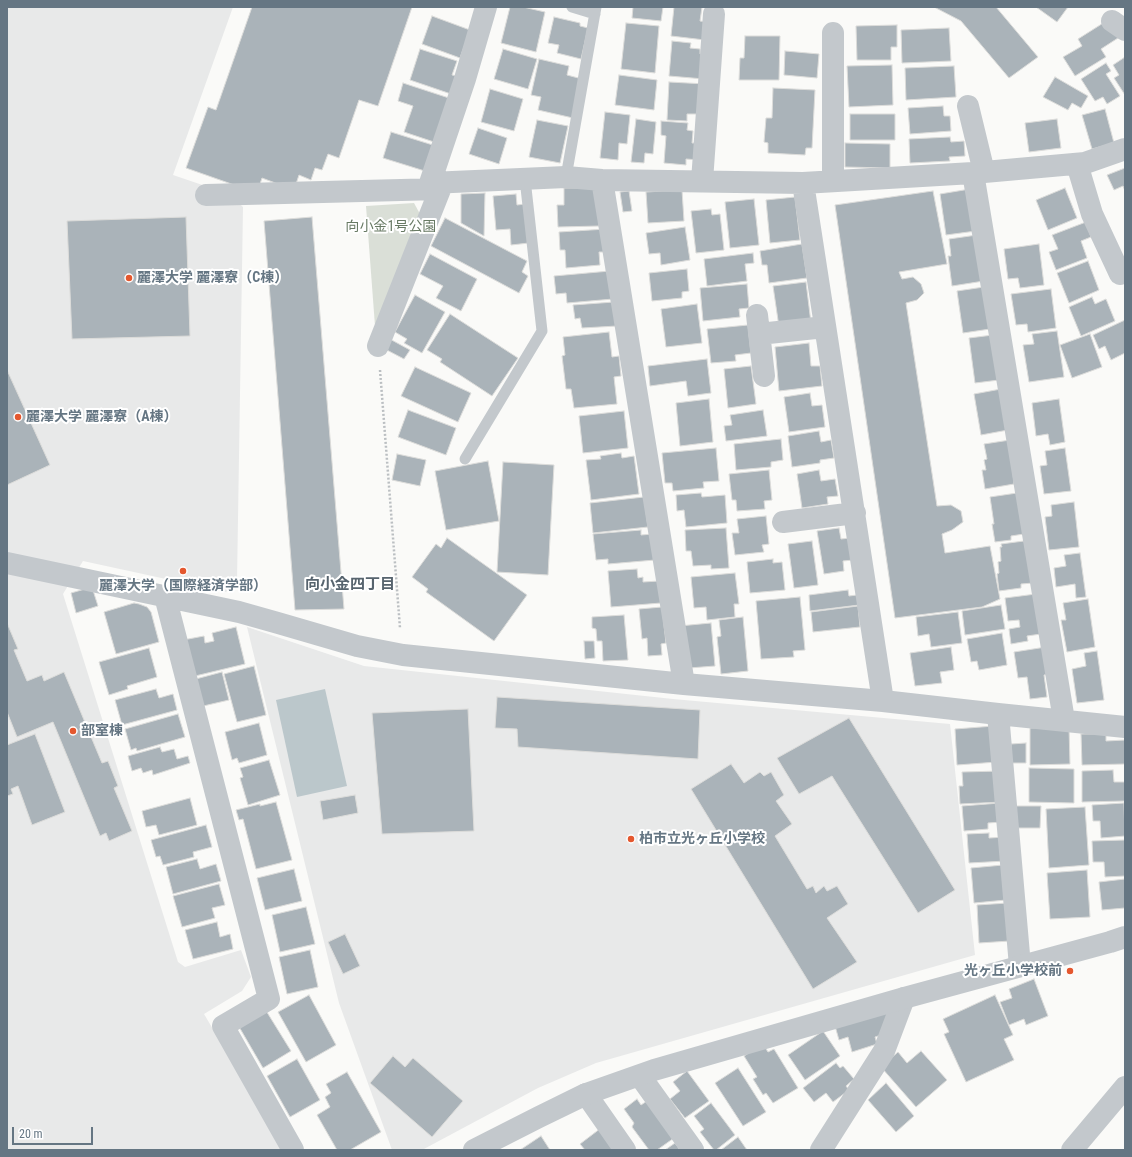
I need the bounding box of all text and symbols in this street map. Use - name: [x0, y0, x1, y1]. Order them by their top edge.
- park label: 向小金1号公園: [346, 219, 436, 235]
- place label: 麗澤大学 麗澤寮（C棟）: [137, 270, 288, 286]
- marker: 麗澤大学 麗澤寮（C棟）: [124, 273, 134, 283]
- place label: 麗澤大学 麗澤寮（A棟）: [26, 409, 178, 425]
- marker: 麗澤大学 麗澤寮（A棟）: [13, 412, 23, 422]
- marker: 麗澤大学（国際経済学部）: [178, 566, 188, 576]
- district label: 向小金四丁目: [305, 576, 395, 594]
- place label: 麗澤大学（国際経済学部）: [99, 578, 267, 594]
- place label: 部室棟: [81, 723, 123, 739]
- marker: 部室棟: [68, 726, 78, 736]
- place label: 柏市立光ヶ丘小学校: [639, 831, 765, 847]
- marker: 柏市立光ヶ丘小学校: [626, 834, 636, 844]
- place label: 光ヶ丘小学校前: [964, 963, 1062, 979]
- marker: 光ヶ丘小学校前: [1065, 966, 1075, 976]
- scale bar: [14, 1119, 95, 1145]
- text: 20 m: [19, 1127, 43, 1141]

